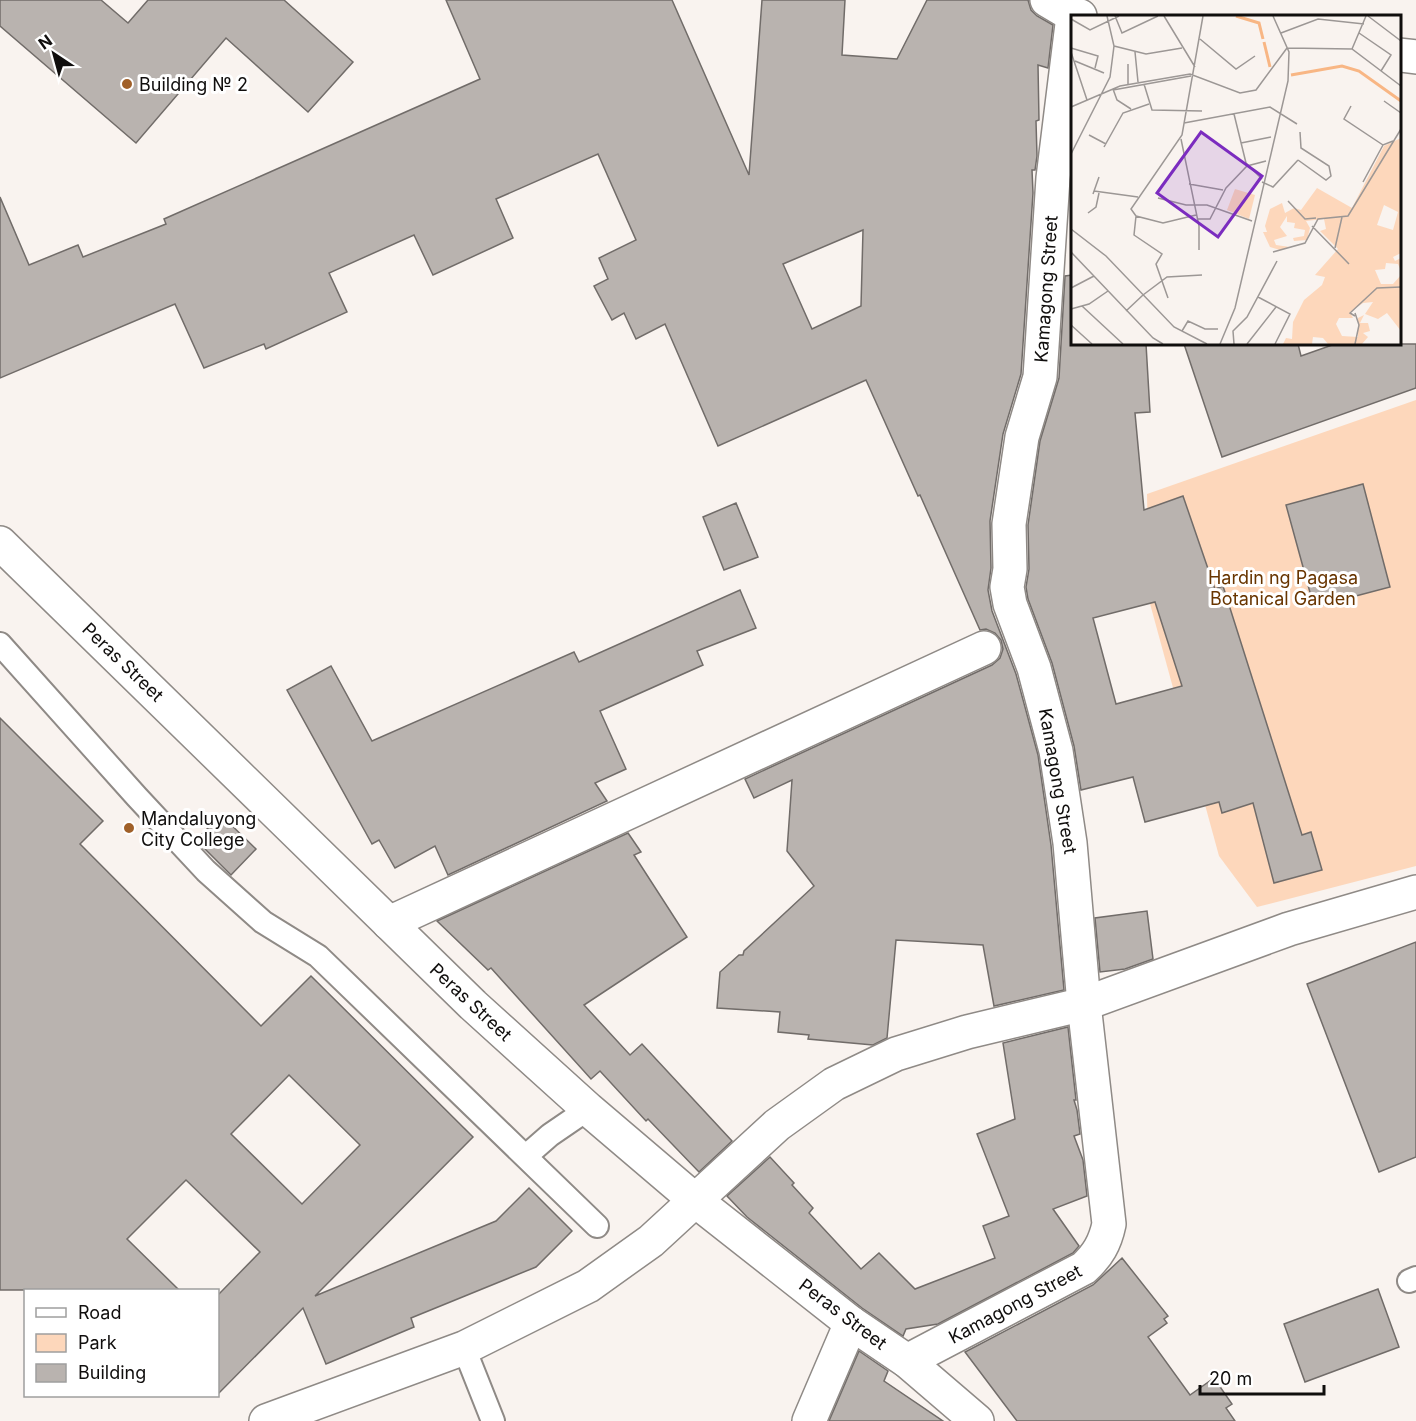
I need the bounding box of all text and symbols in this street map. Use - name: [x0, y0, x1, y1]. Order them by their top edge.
- inset map: [1071, 15, 1401, 345]
- north arrow: [24, 24, 84, 84]
- text: N: [34, 30, 56, 54]
- place label: Building № 2: [139, 74, 248, 95]
- marker: Building № 2: [120, 77, 134, 91]
- street label: Kamagong Street: [1030, 215, 1062, 363]
- park label: Hardin ng Pagasa Botanical Garden: [1208, 567, 1358, 609]
- street label: Peras Street: [78, 618, 168, 706]
- street label: Kamagong Street: [1035, 707, 1081, 856]
- place label: Mandaluyong City College: [141, 808, 256, 850]
- marker: Mandaluyong City College: [122, 821, 136, 835]
- street label: Peras Street: [426, 959, 516, 1045]
- street label: Kamagong Street: [945, 1260, 1085, 1348]
- street label: Peras Street: [795, 1274, 891, 1354]
- legend: [24, 1289, 219, 1397]
- text: Road: [78, 1302, 121, 1323]
- text: Park: [78, 1332, 117, 1353]
- scale bar: [1200, 1358, 1324, 1396]
- text: Building: [78, 1362, 146, 1383]
- text: 20 m: [1209, 1368, 1252, 1389]

